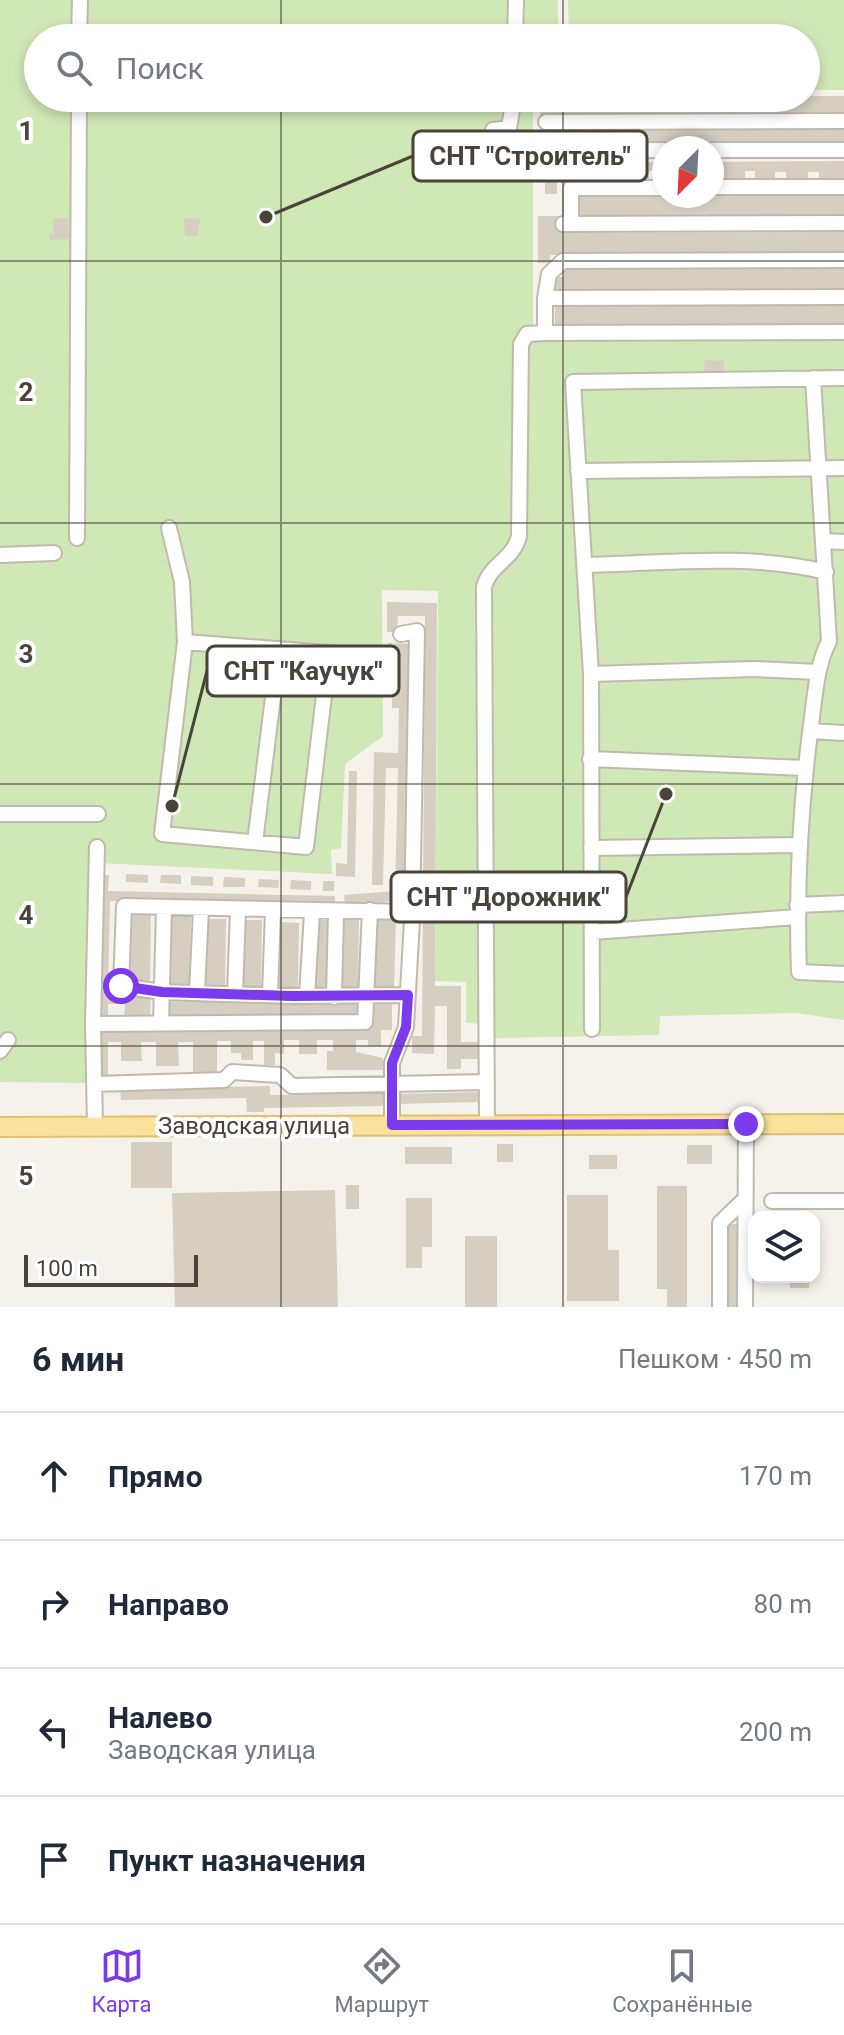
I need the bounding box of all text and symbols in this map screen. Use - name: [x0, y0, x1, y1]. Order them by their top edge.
- search box: [24, 24, 820, 112]
- icon: search: [52, 46, 96, 90]
- text: Поиск: [116, 51, 204, 86]
- text: 1: [19, 116, 33, 146]
- callout: СНТ "Строитель": [413, 131, 647, 181]
- north arrow: [652, 136, 724, 208]
- text: СНТ "Строитель": [429, 141, 631, 171]
- text: 2: [19, 377, 33, 407]
- text: 3: [19, 639, 33, 669]
- callout: СНТ "Каучук": [207, 646, 399, 696]
- text: СНТ "Каучук": [223, 656, 383, 686]
- callout: СНТ "Дорожник": [391, 872, 626, 922]
- text: СНТ "Дорожник": [407, 882, 609, 912]
- text: 4: [19, 900, 34, 930]
- route start: [103, 968, 139, 1004]
- route end: [728, 1106, 764, 1142]
- street label: Заводская улица: [158, 1112, 350, 1140]
- text: 5: [19, 1161, 33, 1191]
- map controls: [748, 1211, 820, 1283]
- button: layers: [748, 1211, 820, 1283]
- scale bar: [24, 1251, 198, 1287]
- text: 100 m: [36, 1256, 98, 1281]
- text: 6 мин: [32, 1339, 124, 1379]
- text: Пешком · 450 m: [618, 1344, 812, 1374]
- icon: ahead: [32, 1454, 76, 1498]
- text: Прямо: [108, 1459, 203, 1494]
- text: 170 m: [739, 1461, 812, 1491]
- icon: right: [32, 1582, 76, 1626]
- text: Направо: [108, 1587, 229, 1622]
- text: 80 m: [754, 1589, 812, 1619]
- text: Налево: [108, 1700, 212, 1735]
- icon: left: [32, 1710, 76, 1754]
- text: 200 m: [739, 1717, 812, 1747]
- text: Заводская улица: [108, 1735, 316, 1765]
- icon: arrive: [32, 1838, 76, 1882]
- text: Пункт назначения: [108, 1843, 366, 1878]
- tab: Карта: [92, 1944, 152, 2017]
- tab: Маршрут: [335, 1944, 429, 2017]
- tab: Сохранённые: [612, 1944, 752, 2017]

